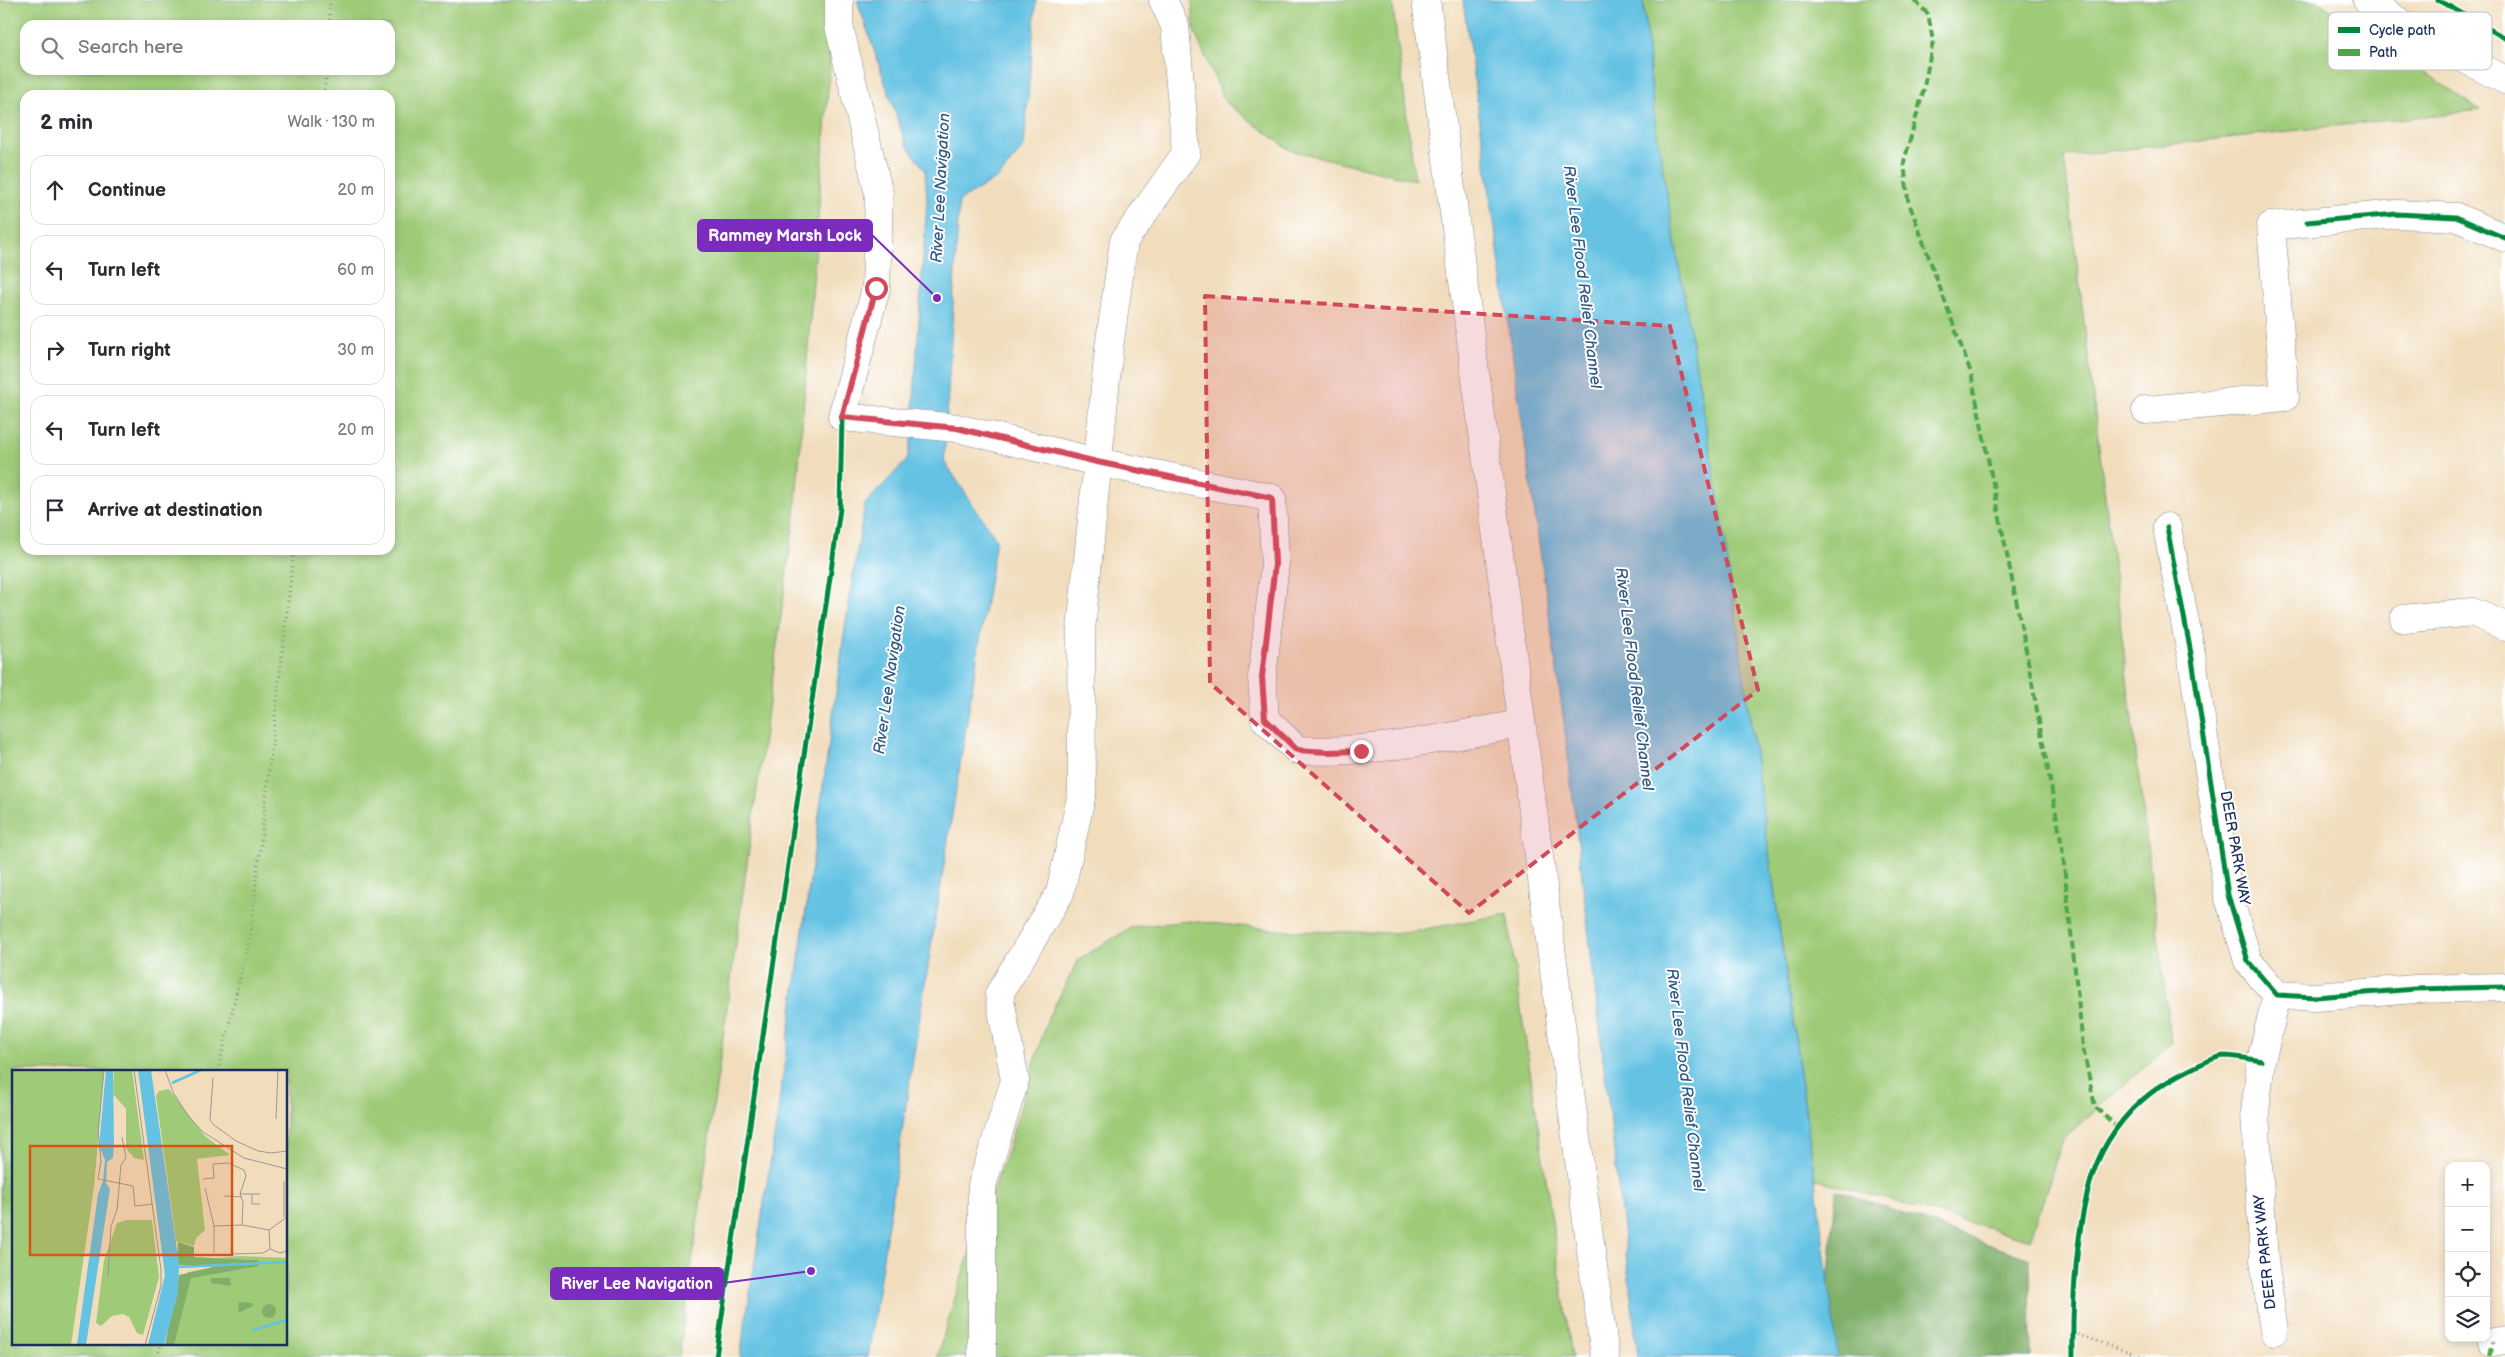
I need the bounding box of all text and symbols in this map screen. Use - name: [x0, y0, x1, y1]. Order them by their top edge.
- legend: [2328, 12, 2492, 70]
- search box: [20, 20, 395, 75]
- text: Cycle path: [2369, 22, 2436, 39]
- icon: search: [38, 34, 66, 62]
- text: Search here: [78, 36, 183, 59]
- text: Path: [2369, 44, 2397, 61]
- text: 2 min: [40, 110, 93, 135]
- text: Walk · 130 m: [287, 113, 375, 132]
- water label: River Lee Navigation: [928, 113, 954, 263]
- water label: River Lee Flood Relief Channel: [1559, 164, 1605, 391]
- icon: ahead: [41, 176, 69, 204]
- text: Continue: [88, 179, 166, 202]
- text: 20 m: [338, 181, 374, 200]
- callout: Rammey Marsh Lock: [698, 220, 872, 251]
- text: Rammey Marsh Lock: [708, 227, 862, 246]
- icon: left: [41, 256, 69, 284]
- text: Turn left: [88, 259, 160, 282]
- text: 60 m: [337, 261, 374, 280]
- route start: [865, 277, 888, 300]
- icon: right: [41, 336, 69, 364]
- text: Turn right: [88, 339, 171, 362]
- text: 30 m: [337, 341, 374, 360]
- icon: left: [41, 416, 69, 444]
- text: Turn left: [88, 419, 160, 442]
- text: 20 m: [338, 421, 374, 440]
- icon: arrive: [41, 496, 69, 524]
- text: Arrive at destination: [88, 499, 263, 522]
- water label: River Lee Flood Relief Channel: [1611, 566, 1657, 793]
- water label: River Lee Navigation: [870, 604, 910, 756]
- route end: [1350, 740, 1373, 763]
- street label: DEER PARK WAY: [2216, 789, 2254, 907]
- water label: River Lee Flood Relief Channel: [1662, 967, 1708, 1194]
- inset map: [12, 1070, 288, 1344]
- map controls: [2445, 1162, 2490, 1342]
- button: +: [2445, 1162, 2490, 1207]
- street label: DEER PARK WAY: [2249, 1193, 2281, 1311]
- button: −: [2445, 1207, 2490, 1252]
- button: locate: [2445, 1252, 2490, 1297]
- callout: River Lee Navigation: [551, 1268, 723, 1299]
- text: River Lee Navigation: [561, 1275, 713, 1294]
- button: layers: [2445, 1297, 2490, 1342]

